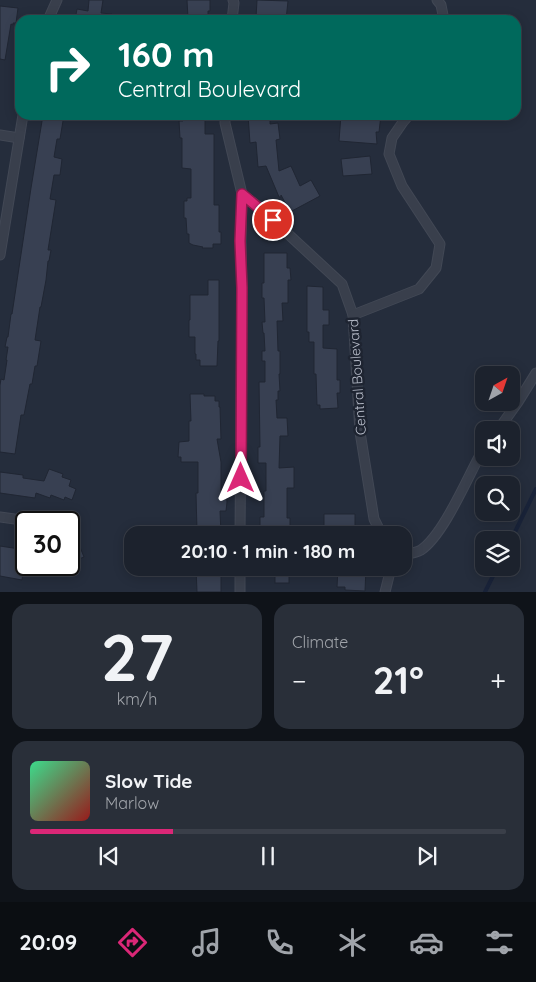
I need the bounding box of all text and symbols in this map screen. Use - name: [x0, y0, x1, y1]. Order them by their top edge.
- text: 160 m: [118, 32, 215, 76]
- icon: right: [35, 35, 100, 100]
- text: Central Boulevard: [118, 75, 301, 103]
- pin: [252, 199, 294, 241]
- icon: arrive: [259, 206, 287, 234]
- street label: Central Boulevard: [344, 318, 370, 436]
- north arrow: [475, 366, 520, 411]
- map controls: [475, 366, 520, 576]
- button: sound: [475, 421, 520, 466]
- position arrow: [214, 451, 266, 503]
- button: search: [475, 476, 520, 521]
- speed limit sign: 30: [15, 511, 80, 576]
- button: layers: [475, 531, 520, 576]
- text: 20:10 · 1 min · 180 m: [181, 539, 355, 563]
- text: 27: [101, 616, 173, 697]
- text: Climate: [292, 632, 348, 652]
- text: 21°: [373, 656, 424, 704]
- text: −: [292, 663, 307, 698]
- text: +: [490, 663, 506, 698]
- text: km/h: [117, 689, 157, 709]
- text: Slow Tide: [105, 769, 193, 793]
- text: Marlow: [105, 793, 159, 813]
- icon: previous: [95, 842, 123, 870]
- icon: pause: [254, 842, 282, 870]
- icon: next: [413, 842, 441, 870]
- icon: directions: [115, 925, 150, 960]
- icon: music: [189, 925, 224, 960]
- icon: phone: [262, 925, 297, 960]
- icon: climate: [335, 925, 370, 960]
- icon: car: [409, 925, 444, 960]
- icon: filters: [482, 925, 517, 960]
- text: 20:09: [19, 928, 77, 956]

